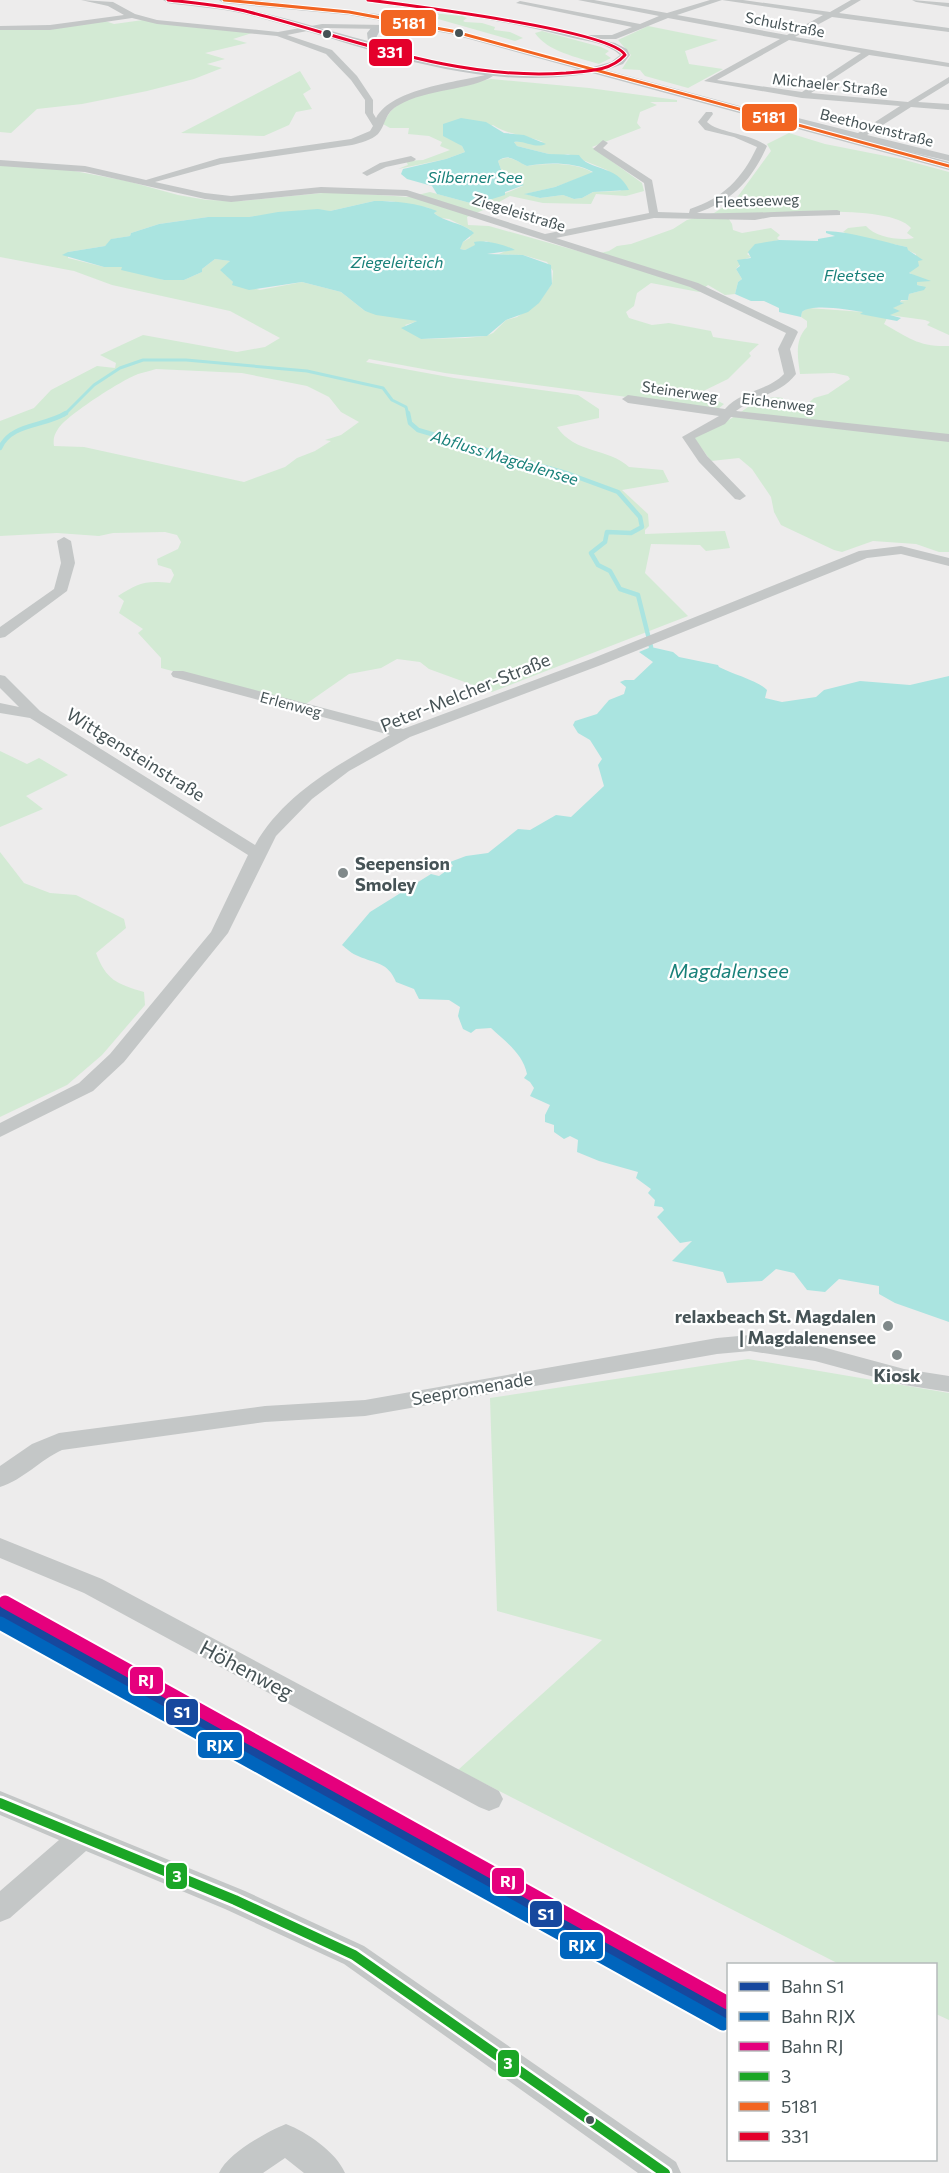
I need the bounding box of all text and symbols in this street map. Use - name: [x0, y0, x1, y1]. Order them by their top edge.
- street label: Schulstraße: [744, 7, 826, 41]
- line badge: 5181: [380, 9, 437, 37]
- text: 5181: [392, 13, 426, 32]
- unlabelled marker: [453, 27, 465, 39]
- unlabelled marker: [321, 28, 333, 40]
- line badge: 331: [368, 38, 413, 67]
- text: 331: [377, 42, 403, 61]
- street label: Michaeler Straße: [771, 69, 889, 99]
- line badge: 5181: [741, 103, 798, 132]
- street label: Beethovenstraße: [818, 104, 936, 150]
- text: 5181: [752, 107, 786, 126]
- water label: Silberner See: [427, 167, 523, 186]
- street label: Ziegeleistraße: [470, 189, 568, 235]
- street label: Fleetseeweg: [714, 190, 800, 210]
- water label: Ziegeleiteich: [350, 252, 443, 271]
- water label: Fleetsee: [824, 265, 885, 284]
- street label: Steinerweg: [641, 377, 719, 405]
- street label: Eichenweg: [741, 389, 815, 415]
- water label: Abfluss Magdalensee: [428, 425, 581, 489]
- street label: Peter-Melcher-Straße: [377, 648, 553, 736]
- street label: Erlenweg: [258, 687, 324, 721]
- street label: Wittgensteinstraße: [63, 702, 209, 806]
- place label: Seepension Smoley: [355, 852, 450, 895]
- marker: Seepension Smoley: [336, 866, 350, 880]
- water label: Magdalensee: [669, 958, 789, 982]
- place label: relaxbeach St. Magdalen | Magdalenensee: [675, 1305, 876, 1348]
- marker: relaxbeach St. Magdalen | Magdalenensee: [881, 1319, 895, 1333]
- marker: Kiosk: [890, 1348, 904, 1362]
- place label: Kiosk: [874, 1364, 921, 1386]
- street label: Seepromenade: [410, 1367, 534, 1409]
- street label: Höhenweg: [196, 1634, 298, 1704]
- line badge: RJ: [129, 1666, 164, 1695]
- text: RJ: [138, 1670, 154, 1689]
- line badge: S1: [165, 1698, 199, 1726]
- text: S1: [174, 1702, 190, 1721]
- line badge: RJX: [197, 1731, 243, 1759]
- text: RJX: [206, 1735, 234, 1754]
- line badge: 3: [165, 1862, 188, 1890]
- text: 3: [172, 1866, 182, 1885]
- line badge: RJ: [491, 1867, 525, 1895]
- text: RJ: [500, 1871, 516, 1890]
- line badge: S1: [529, 1900, 563, 1928]
- text: S1: [538, 1904, 554, 1923]
- line badge: RJX: [559, 1931, 604, 1960]
- text: RJX: [568, 1935, 596, 1954]
- legend: [727, 1963, 937, 2161]
- text: Bahn S1: [781, 1975, 844, 1997]
- text: Bahn RJX: [781, 2005, 856, 2027]
- text: Bahn RJ: [781, 2035, 843, 2057]
- line badge: 3: [497, 2049, 520, 2078]
- text: 3: [503, 2053, 513, 2072]
- text: 3: [781, 2065, 791, 2087]
- text: 5181: [781, 2095, 818, 2117]
- unlabelled marker: [584, 2114, 596, 2126]
- text: 331: [781, 2125, 809, 2147]

